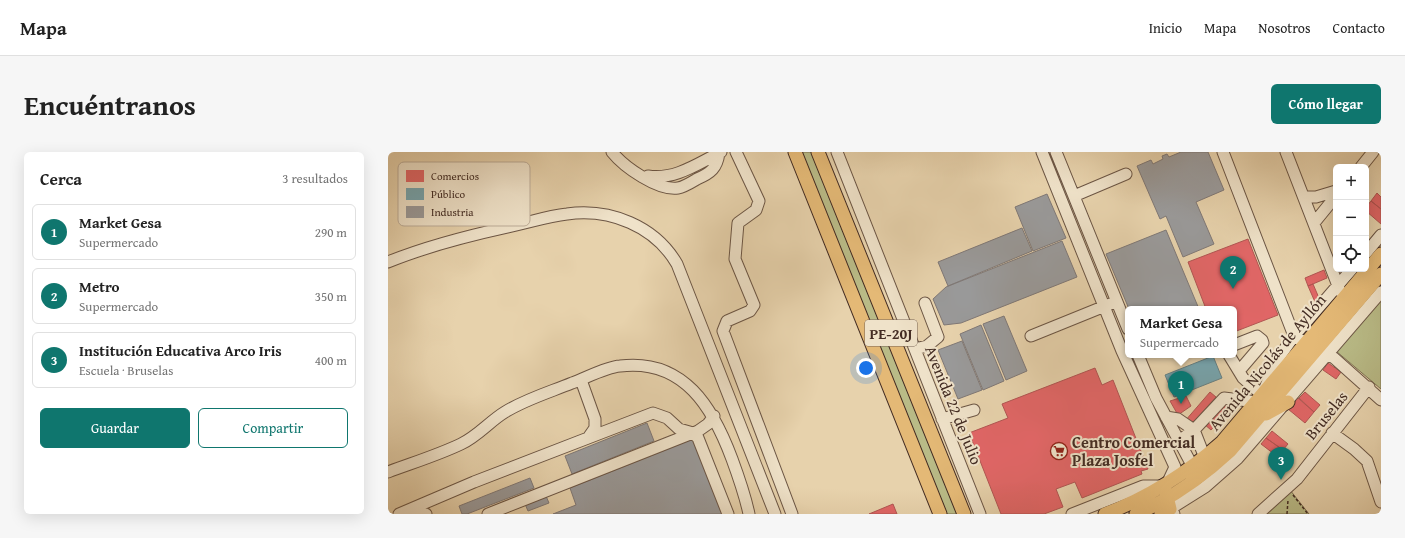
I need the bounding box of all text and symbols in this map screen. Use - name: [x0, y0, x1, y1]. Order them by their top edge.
- text: Mapa: [20, 14, 67, 42]
- text: Inicio: [1149, 18, 1182, 38]
- text: Mapa: [1204, 18, 1236, 38]
- text: Nosotros: [1258, 18, 1311, 38]
- text: Contacto: [1333, 18, 1385, 38]
- text: Encuéntranos: [24, 84, 196, 125]
- button: Cómo llegar: [1271, 84, 1381, 124]
- legend: [398, 162, 530, 226]
- map controls: [1333, 164, 1369, 272]
- button: +: [1333, 164, 1369, 200]
- text: Cerca: [40, 166, 82, 191]
- text: Comercios: [431, 168, 479, 184]
- text: 3 resultados: [282, 169, 348, 188]
- text: Público: [431, 186, 466, 202]
- button: −: [1333, 200, 1369, 236]
- text: Industria: [431, 204, 474, 220]
- text: Market Gesa: [79, 212, 162, 233]
- text: 1: [51, 223, 57, 242]
- text: 290 m: [315, 223, 347, 242]
- text: Supermercado: [79, 233, 158, 252]
- button: locate: [1333, 236, 1369, 272]
- pin: 2: [1220, 256, 1246, 289]
- text: Metro: [79, 276, 120, 297]
- text: 2: [51, 287, 57, 306]
- text: 350 m: [315, 287, 347, 306]
- street label: Avenida Nicolás de Ayllón: [1203, 288, 1331, 436]
- text: Supermercado: [79, 297, 158, 316]
- popup: [1125, 306, 1237, 358]
- text: Market Gesa: [1140, 312, 1222, 333]
- road number: PE-20J: [865, 320, 917, 346]
- text: Supermercado: [1140, 333, 1219, 352]
- text: Institución Educativa Arco Iris: [79, 340, 282, 361]
- street label: Avenida 22 de Julio: [919, 342, 989, 468]
- text: 3: [51, 351, 57, 370]
- text: 400 m: [315, 351, 347, 370]
- your location: [856, 358, 876, 378]
- text: Escuela · Bruselas: [79, 361, 173, 380]
- pin: 1: [1168, 371, 1194, 404]
- street label: Bruselas: [1299, 385, 1353, 445]
- button: Guardar: [40, 408, 190, 448]
- button: Compartir: [198, 408, 348, 448]
- place label: Centro Comercial Plaza Josfel: [1072, 430, 1195, 472]
- supermarket icon: Centro Comercial Plaza Josfel: [1049, 441, 1069, 461]
- pin: 3: [1268, 447, 1294, 480]

